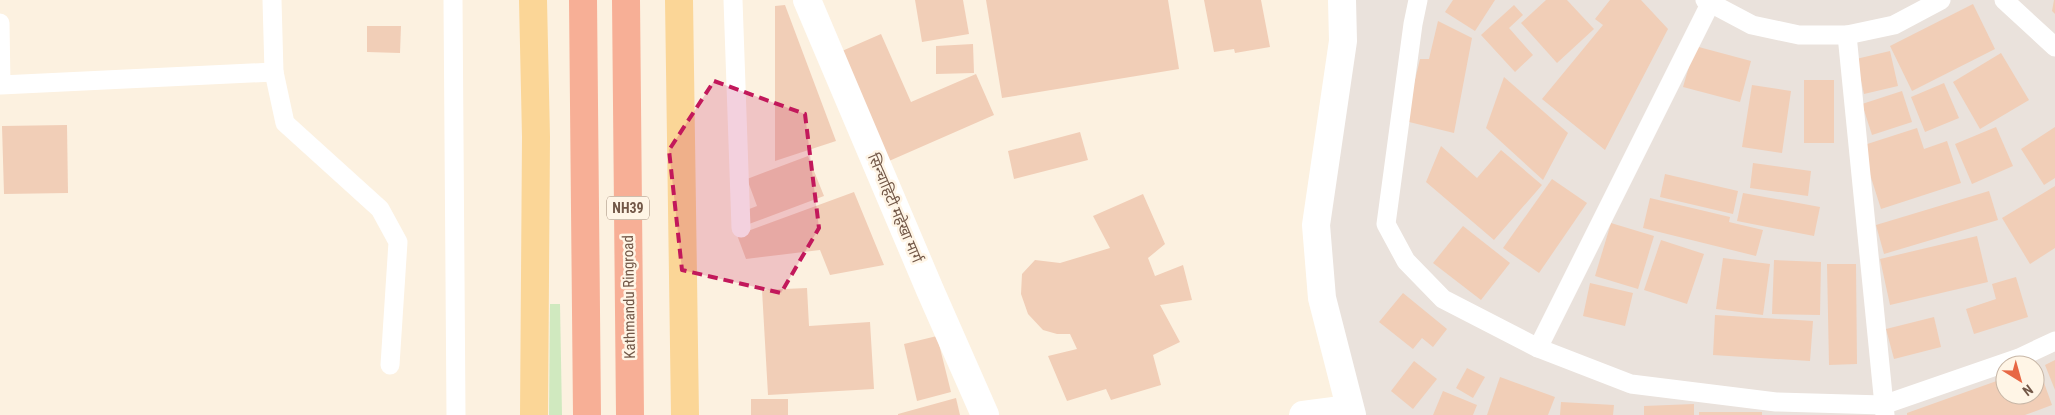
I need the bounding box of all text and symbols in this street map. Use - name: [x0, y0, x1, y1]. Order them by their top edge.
- street label: सिन्चाहिटी महेखा मार्ग: [864, 151, 926, 266]
- road number: NH39: [607, 197, 649, 220]
- street label: Kathmandu Ringroad: [619, 235, 639, 359]
- north arrow: [1995, 355, 2045, 405]
- text: N: [2020, 381, 2036, 399]

